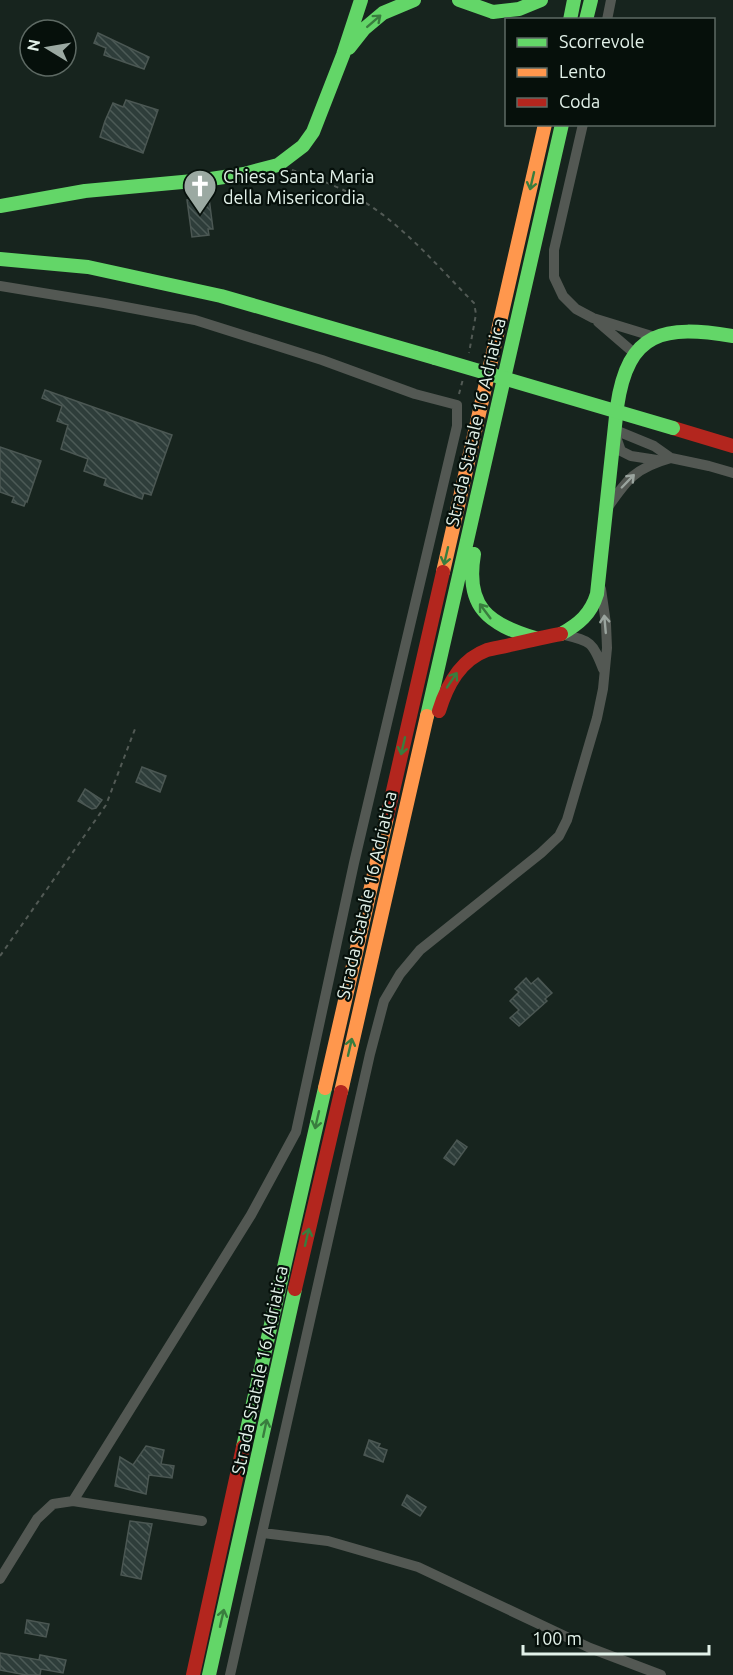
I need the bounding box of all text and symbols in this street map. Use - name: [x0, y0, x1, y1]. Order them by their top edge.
- one-way arrow: [366, 14, 381, 28]
- north arrow: [18, 18, 78, 78]
- legend: [505, 18, 715, 126]
- text: Scorrevole: [559, 31, 645, 51]
- text: N: [23, 38, 43, 53]
- text: Lento: [559, 61, 606, 81]
- text: Coda: [559, 91, 600, 111]
- place label: Chiesa Santa Maria della Misericordia: [223, 166, 375, 207]
- church icon: Chiesa Santa Maria della Misericordia: [182, 168, 218, 215]
- one-way arrow: [526, 171, 537, 191]
- street label: Strada Statale 16 Adriatica: [441, 316, 509, 528]
- one-way arrow: [621, 473, 635, 488]
- one-way arrow: [440, 545, 451, 565]
- one-way arrow: [479, 603, 492, 619]
- one-way arrow: [599, 615, 610, 635]
- one-way arrow: [446, 672, 458, 688]
- one-way arrow: [396, 736, 408, 755]
- street label: Strada Statale 16 Adriatica: [332, 789, 400, 1001]
- one-way arrow: [345, 1038, 356, 1057]
- one-way arrow: [311, 1110, 323, 1129]
- one-way arrow: [301, 1228, 313, 1247]
- street label: Strada Statale 16 Adriatica: [227, 1264, 291, 1476]
- one-way arrow: [259, 1418, 271, 1437]
- one-way arrow: [217, 1609, 229, 1628]
- scale bar: [523, 1618, 709, 1656]
- text: 100 m: [532, 1628, 582, 1648]

